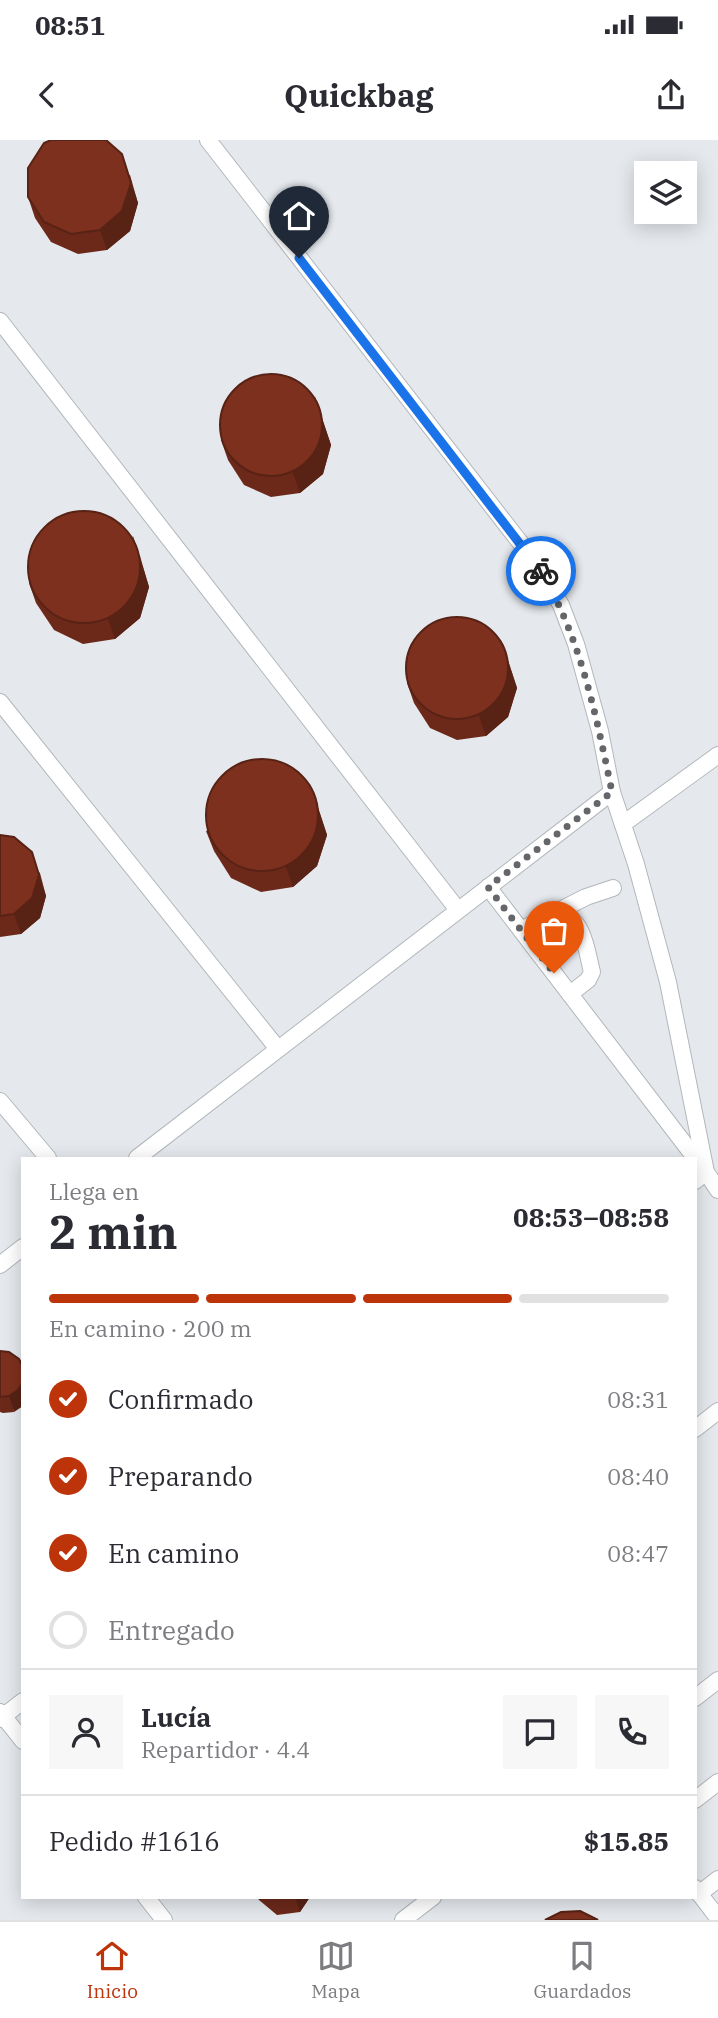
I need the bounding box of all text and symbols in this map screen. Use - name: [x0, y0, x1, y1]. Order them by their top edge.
- text: 08:51: [35, 8, 105, 42]
- text: Quickbag: [284, 74, 434, 116]
- icon: back: [28, 76, 66, 114]
- icon: share: [652, 76, 690, 114]
- map controls: [634, 161, 697, 224]
- button: layers: [634, 161, 697, 224]
- pin: [269, 186, 329, 258]
- icon: home: [280, 197, 318, 235]
- courier: [506, 536, 576, 606]
- icon: bike: [522, 552, 560, 590]
- pin: [524, 901, 584, 973]
- icon: bag: [535, 912, 573, 950]
- text: Llega en: [49, 1176, 139, 1206]
- text: 08:53–08:58: [513, 1200, 669, 1234]
- text: 2 min: [49, 1202, 178, 1262]
- text: En camino · 200 m: [49, 1313, 252, 1343]
- icon: check: [49, 1380, 87, 1418]
- text: Confirmado: [108, 1382, 253, 1416]
- text: 08:31: [607, 1384, 669, 1414]
- icon: check: [49, 1457, 87, 1495]
- text: Preparando: [108, 1459, 253, 1493]
- text: 08:40: [607, 1461, 669, 1491]
- icon: check: [49, 1534, 87, 1572]
- text: En camino: [108, 1536, 239, 1570]
- text: 08:47: [607, 1538, 669, 1568]
- text: Entregado: [108, 1613, 235, 1647]
- button: person: [49, 1695, 123, 1769]
- button: chat: [503, 1695, 577, 1769]
- button: phone: [595, 1695, 669, 1769]
- text: Lucía: [141, 1700, 211, 1734]
- text: Repartidor · 4.4: [141, 1734, 310, 1764]
- text: Pedido #1616: [49, 1824, 220, 1858]
- text: $15.85: [584, 1824, 669, 1858]
- tab: Inicio: [87, 1937, 138, 2003]
- tab: Mapa: [311, 1937, 360, 2003]
- tab: Guardados: [534, 1937, 631, 2003]

